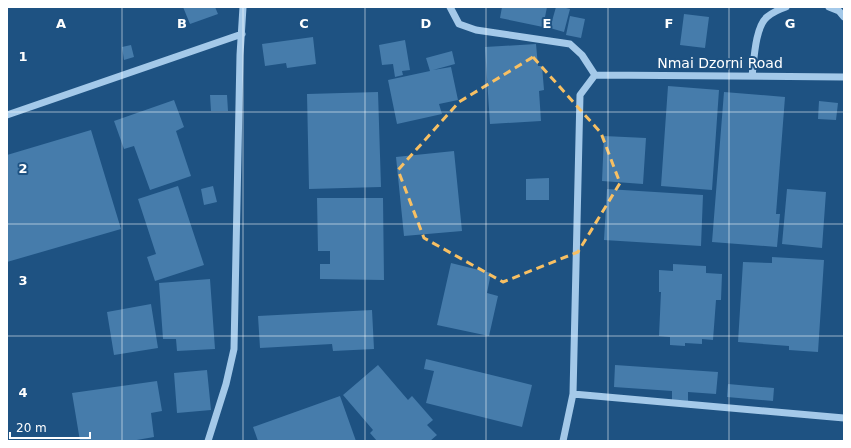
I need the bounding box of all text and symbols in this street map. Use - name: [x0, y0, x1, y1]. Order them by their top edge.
- text: A: [56, 16, 66, 31]
- text: B: [177, 16, 187, 31]
- text: C: [299, 16, 309, 31]
- text: D: [421, 16, 432, 31]
- text: E: [543, 16, 551, 31]
- text: F: [665, 16, 673, 31]
- text: G: [785, 16, 795, 31]
- text: 1: [18, 49, 28, 64]
- street label: Nmai Dzorni Road: [657, 55, 783, 71]
- text: 2: [18, 161, 28, 176]
- text: 3: [18, 273, 28, 288]
- text: 4: [18, 385, 28, 400]
- scale bar: [10, 414, 90, 440]
- text: 20 m: [16, 421, 47, 435]

